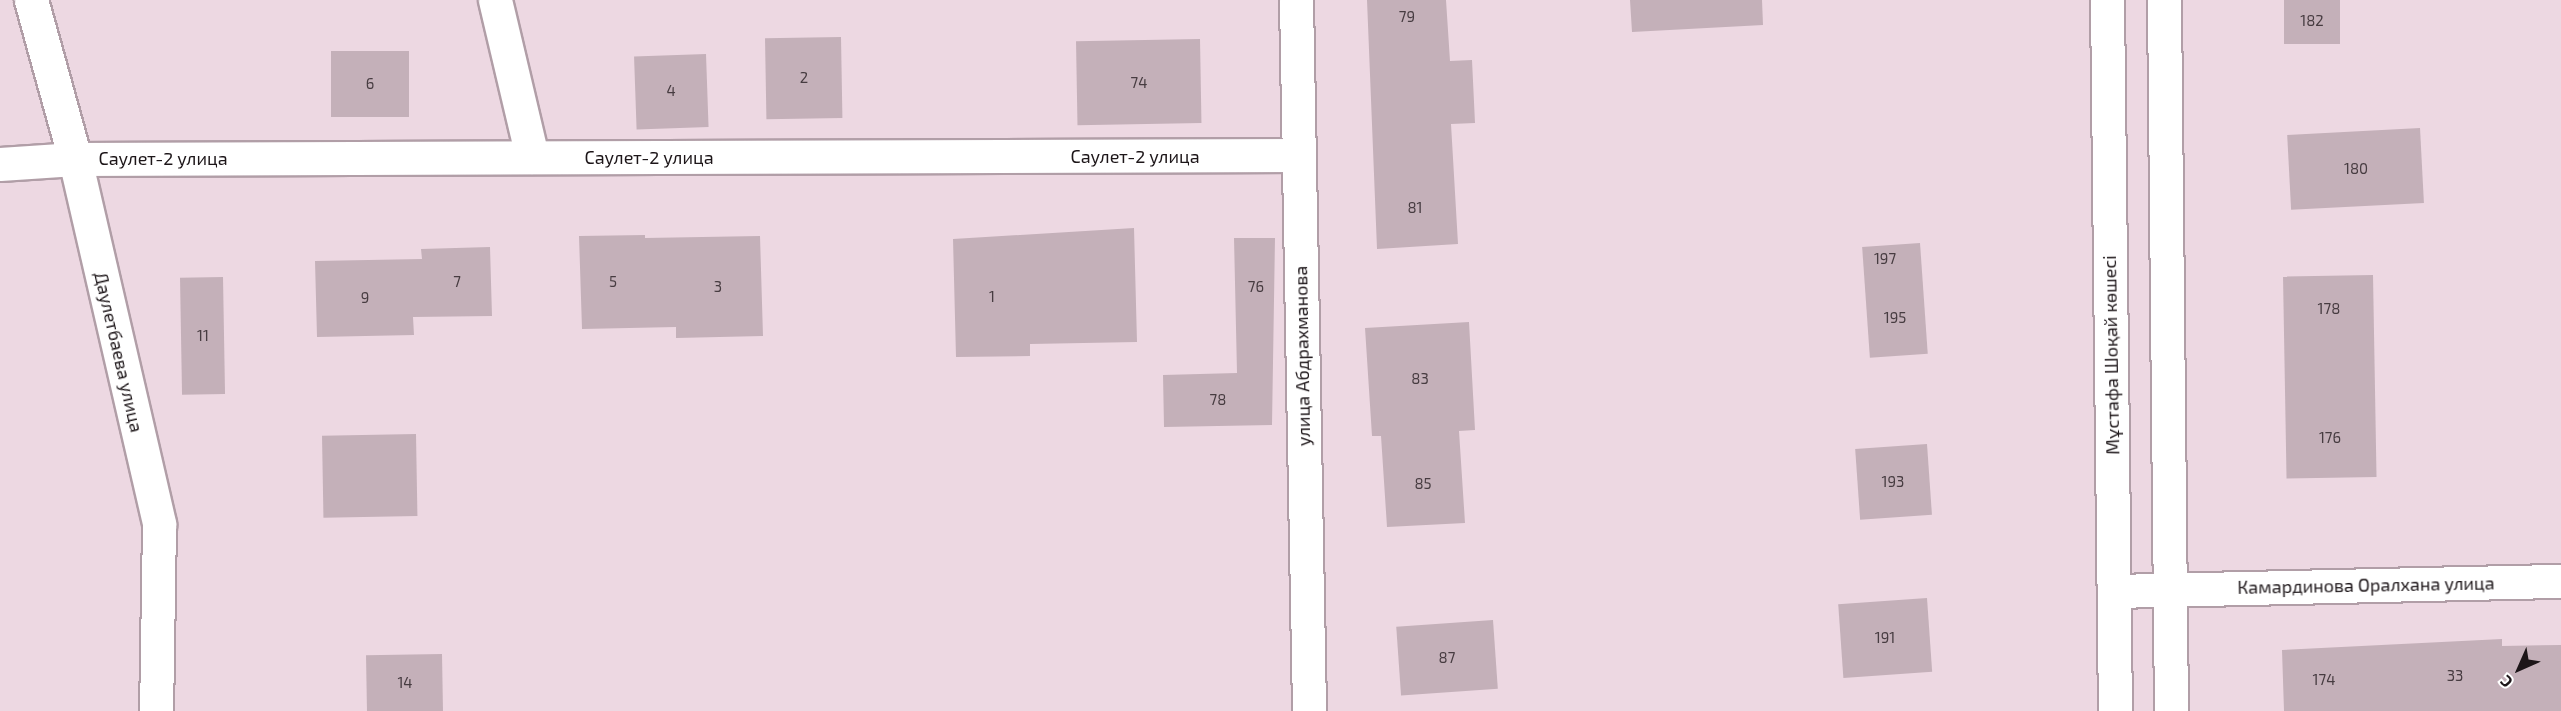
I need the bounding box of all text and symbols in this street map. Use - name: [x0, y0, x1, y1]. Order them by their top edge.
- house number: 79: [1399, 8, 1415, 26]
- house number: 182: [2300, 12, 2324, 30]
- house number: 2: [800, 69, 808, 87]
- house number: 74: [1131, 74, 1147, 92]
- house number: 6: [366, 75, 374, 93]
- house number: 4: [666, 82, 676, 100]
- street label: Саулет-2 улица: [1070, 145, 1200, 167]
- street label: Саулет-2 улица: [584, 146, 714, 168]
- street label: Саулет-2 улица: [98, 147, 228, 169]
- house number: 180: [2344, 160, 2368, 178]
- house number: 81: [1407, 199, 1423, 217]
- house number: 197: [1874, 250, 1896, 268]
- street label: Мұстафа Шоқай көшесі: [2098, 255, 2124, 455]
- street label: улица Абдрахманова: [1290, 266, 1314, 446]
- street label: Даулетбаева улица: [90, 270, 148, 434]
- house number: 7: [453, 273, 461, 291]
- house number: 5: [609, 273, 617, 291]
- house number: 3: [714, 278, 722, 296]
- house number: 76: [1248, 278, 1264, 296]
- house number: 1: [989, 288, 995, 306]
- house number: 9: [361, 289, 369, 307]
- house number: 178: [2318, 300, 2340, 318]
- house number: 195: [1884, 309, 1906, 327]
- house number: 11: [197, 327, 209, 345]
- house number: 83: [1411, 370, 1429, 388]
- house number: 78: [1210, 391, 1226, 409]
- house number: 176: [2319, 429, 2341, 447]
- house number: 193: [1882, 473, 1904, 491]
- house number: 85: [1414, 475, 1432, 493]
- street label: Камардинова Оралхана улица: [2237, 572, 2495, 598]
- house number: 191: [1875, 629, 1895, 647]
- north arrow: [2489, 639, 2549, 699]
- house number: 87: [1439, 649, 1455, 667]
- house number: 33: [2447, 667, 2463, 685]
- house number: 174: [2313, 671, 2335, 689]
- text: С: [2496, 672, 2516, 692]
- house number: 14: [397, 674, 413, 692]

